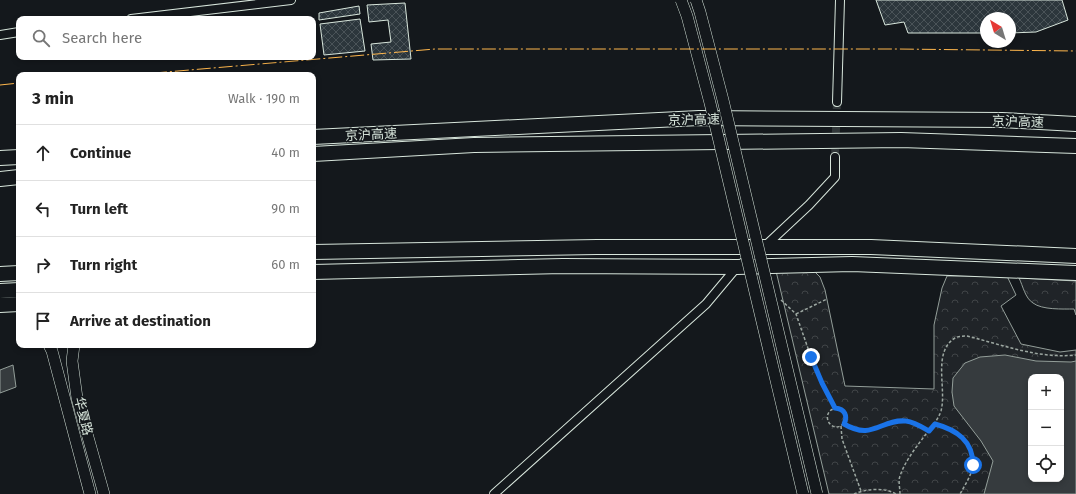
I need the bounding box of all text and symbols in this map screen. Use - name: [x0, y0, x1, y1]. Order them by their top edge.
- north arrow: [980, 12, 1016, 48]
- search box: [16, 16, 316, 60]
- icon: search: [30, 27, 52, 49]
- text: Search here: [62, 29, 142, 47]
- text: 3 min: [32, 88, 74, 109]
- text: Walk · 190 m: [228, 91, 300, 106]
- street label: 京沪高速: [668, 112, 720, 127]
- street label: 京沪高速: [992, 113, 1044, 130]
- street label: 京沪高速: [345, 126, 397, 143]
- icon: ahead: [32, 142, 54, 164]
- text: Continue: [70, 144, 131, 162]
- text: 40 m: [271, 145, 300, 160]
- icon: left: [32, 198, 54, 220]
- text: Turn left: [70, 200, 128, 218]
- text: 90 m: [271, 201, 300, 216]
- icon: right: [32, 254, 54, 276]
- text: Turn right: [70, 256, 137, 274]
- text: 60 m: [271, 257, 300, 272]
- icon: arrive: [32, 310, 54, 332]
- text: Arrive at destination: [70, 312, 211, 330]
- route end: [802, 348, 820, 366]
- map controls: [1028, 374, 1064, 482]
- button: +: [1028, 374, 1064, 410]
- street label: 华夏路: [72, 395, 96, 437]
- button: −: [1028, 410, 1064, 446]
- button: locate: [1028, 446, 1064, 482]
- route start: [964, 456, 982, 474]

